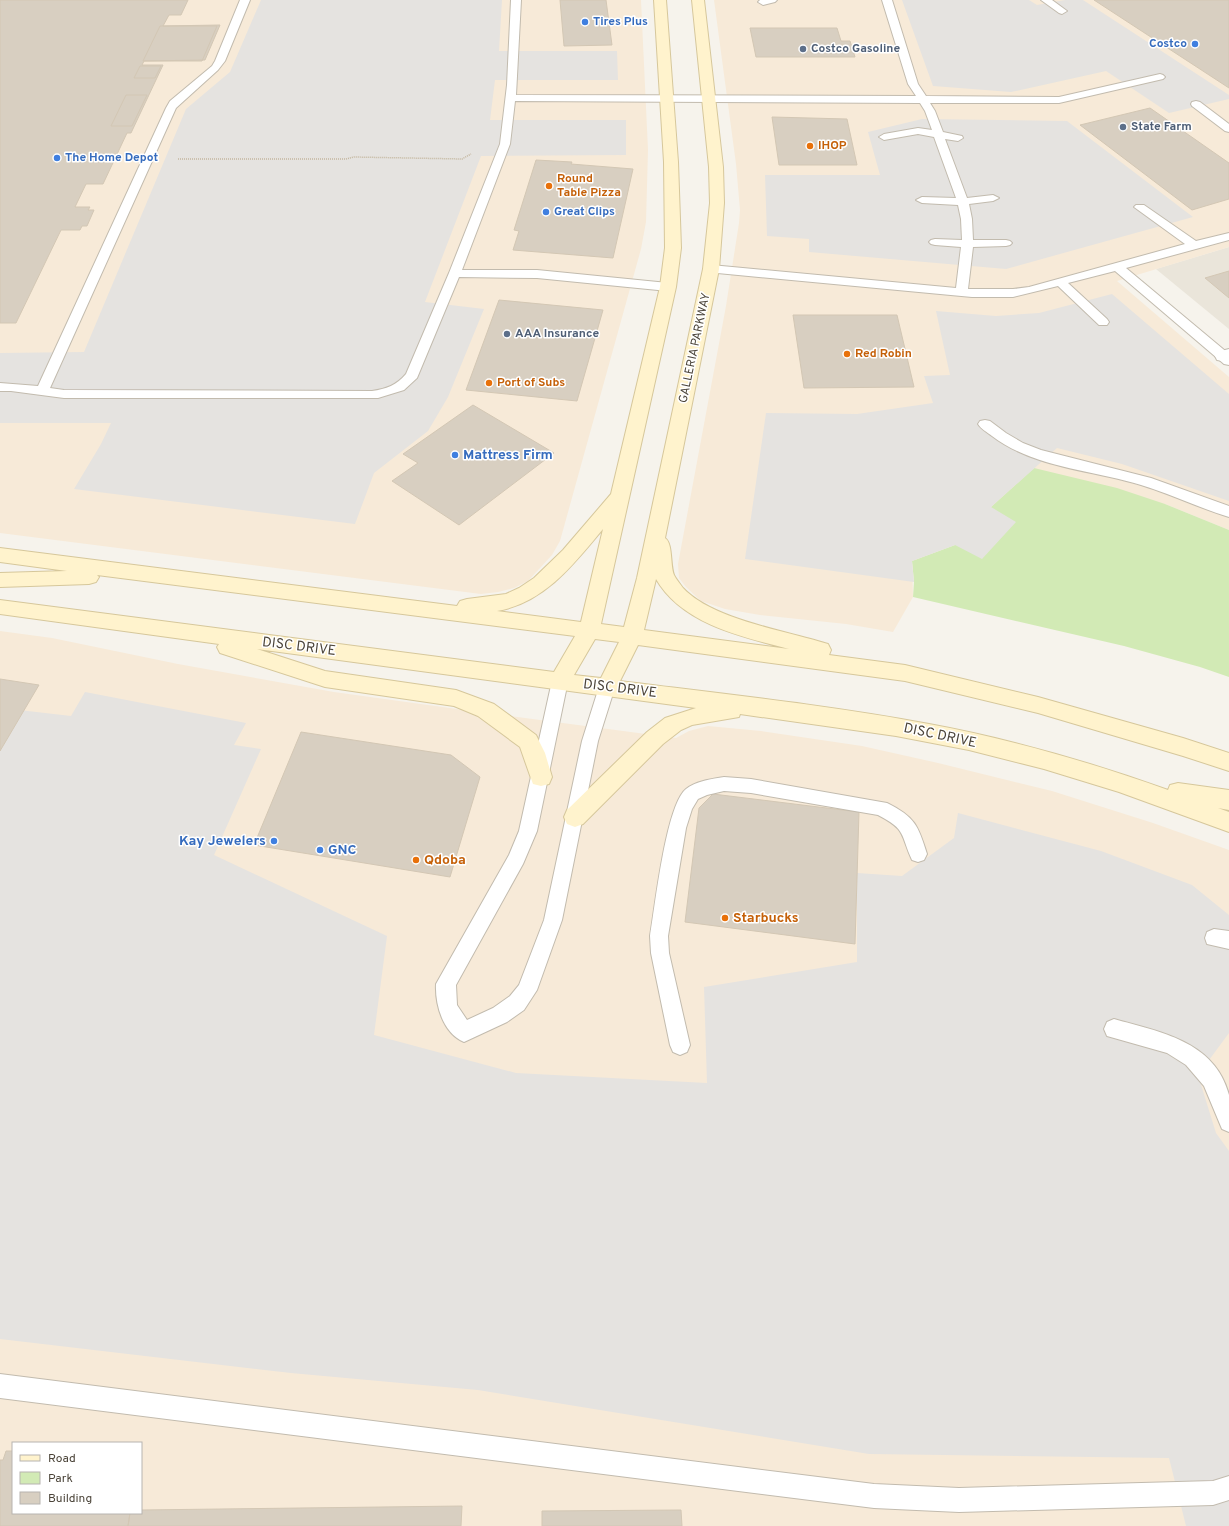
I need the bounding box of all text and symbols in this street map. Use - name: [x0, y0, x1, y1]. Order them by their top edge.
- place label: Tires Plus: [593, 14, 648, 30]
- marker: Tires Plus: [580, 17, 590, 27]
- place label: Costco: [1149, 36, 1187, 52]
- marker: Costco: [1190, 39, 1200, 49]
- place label: Costco Gasoline: [811, 41, 900, 57]
- marker: Costco Gasoline: [798, 44, 808, 54]
- place label: State Farm: [1131, 119, 1192, 135]
- marker: State Farm: [1118, 122, 1128, 132]
- place label: IHOP: [818, 138, 847, 154]
- marker: IHOP: [805, 141, 815, 151]
- place label: The Home Depot: [65, 150, 158, 166]
- marker: The Home Depot: [52, 153, 62, 163]
- place label: Round Table Pizza: [557, 171, 621, 201]
- marker: Round Table Pizza: [544, 181, 554, 191]
- place label: Great Clips: [554, 204, 615, 220]
- marker: Great Clips: [541, 207, 551, 217]
- street label: GALLERIA PARKWAY: [675, 291, 715, 405]
- place label: AAA Insurance: [515, 326, 599, 342]
- marker: AAA Insurance: [502, 329, 512, 339]
- place label: Red Robin: [855, 346, 912, 362]
- marker: Red Robin: [842, 349, 852, 359]
- place label: Port of Subs: [497, 375, 565, 391]
- marker: Port of Subs: [484, 378, 494, 388]
- place label: Mattress Firm: [463, 447, 553, 464]
- marker: Mattress Firm: [450, 450, 460, 460]
- street label: DISC DRIVE: [261, 634, 337, 660]
- street label: DISC DRIVE: [582, 676, 658, 702]
- street label: DISC DRIVE: [902, 720, 978, 752]
- place label: Kay Jewelers: [179, 833, 266, 850]
- marker: Kay Jewelers: [269, 836, 279, 846]
- place label: GNC: [328, 842, 357, 859]
- marker: GNC: [315, 845, 325, 855]
- place label: Qdoba: [424, 852, 466, 869]
- marker: Qdoba: [411, 855, 421, 865]
- place label: Starbucks: [733, 910, 799, 927]
- marker: Starbucks: [720, 913, 730, 923]
- legend: [12, 1442, 142, 1514]
- text: Road: [48, 1451, 76, 1467]
- text: Park: [48, 1471, 73, 1487]
- text: Building: [48, 1491, 92, 1507]

